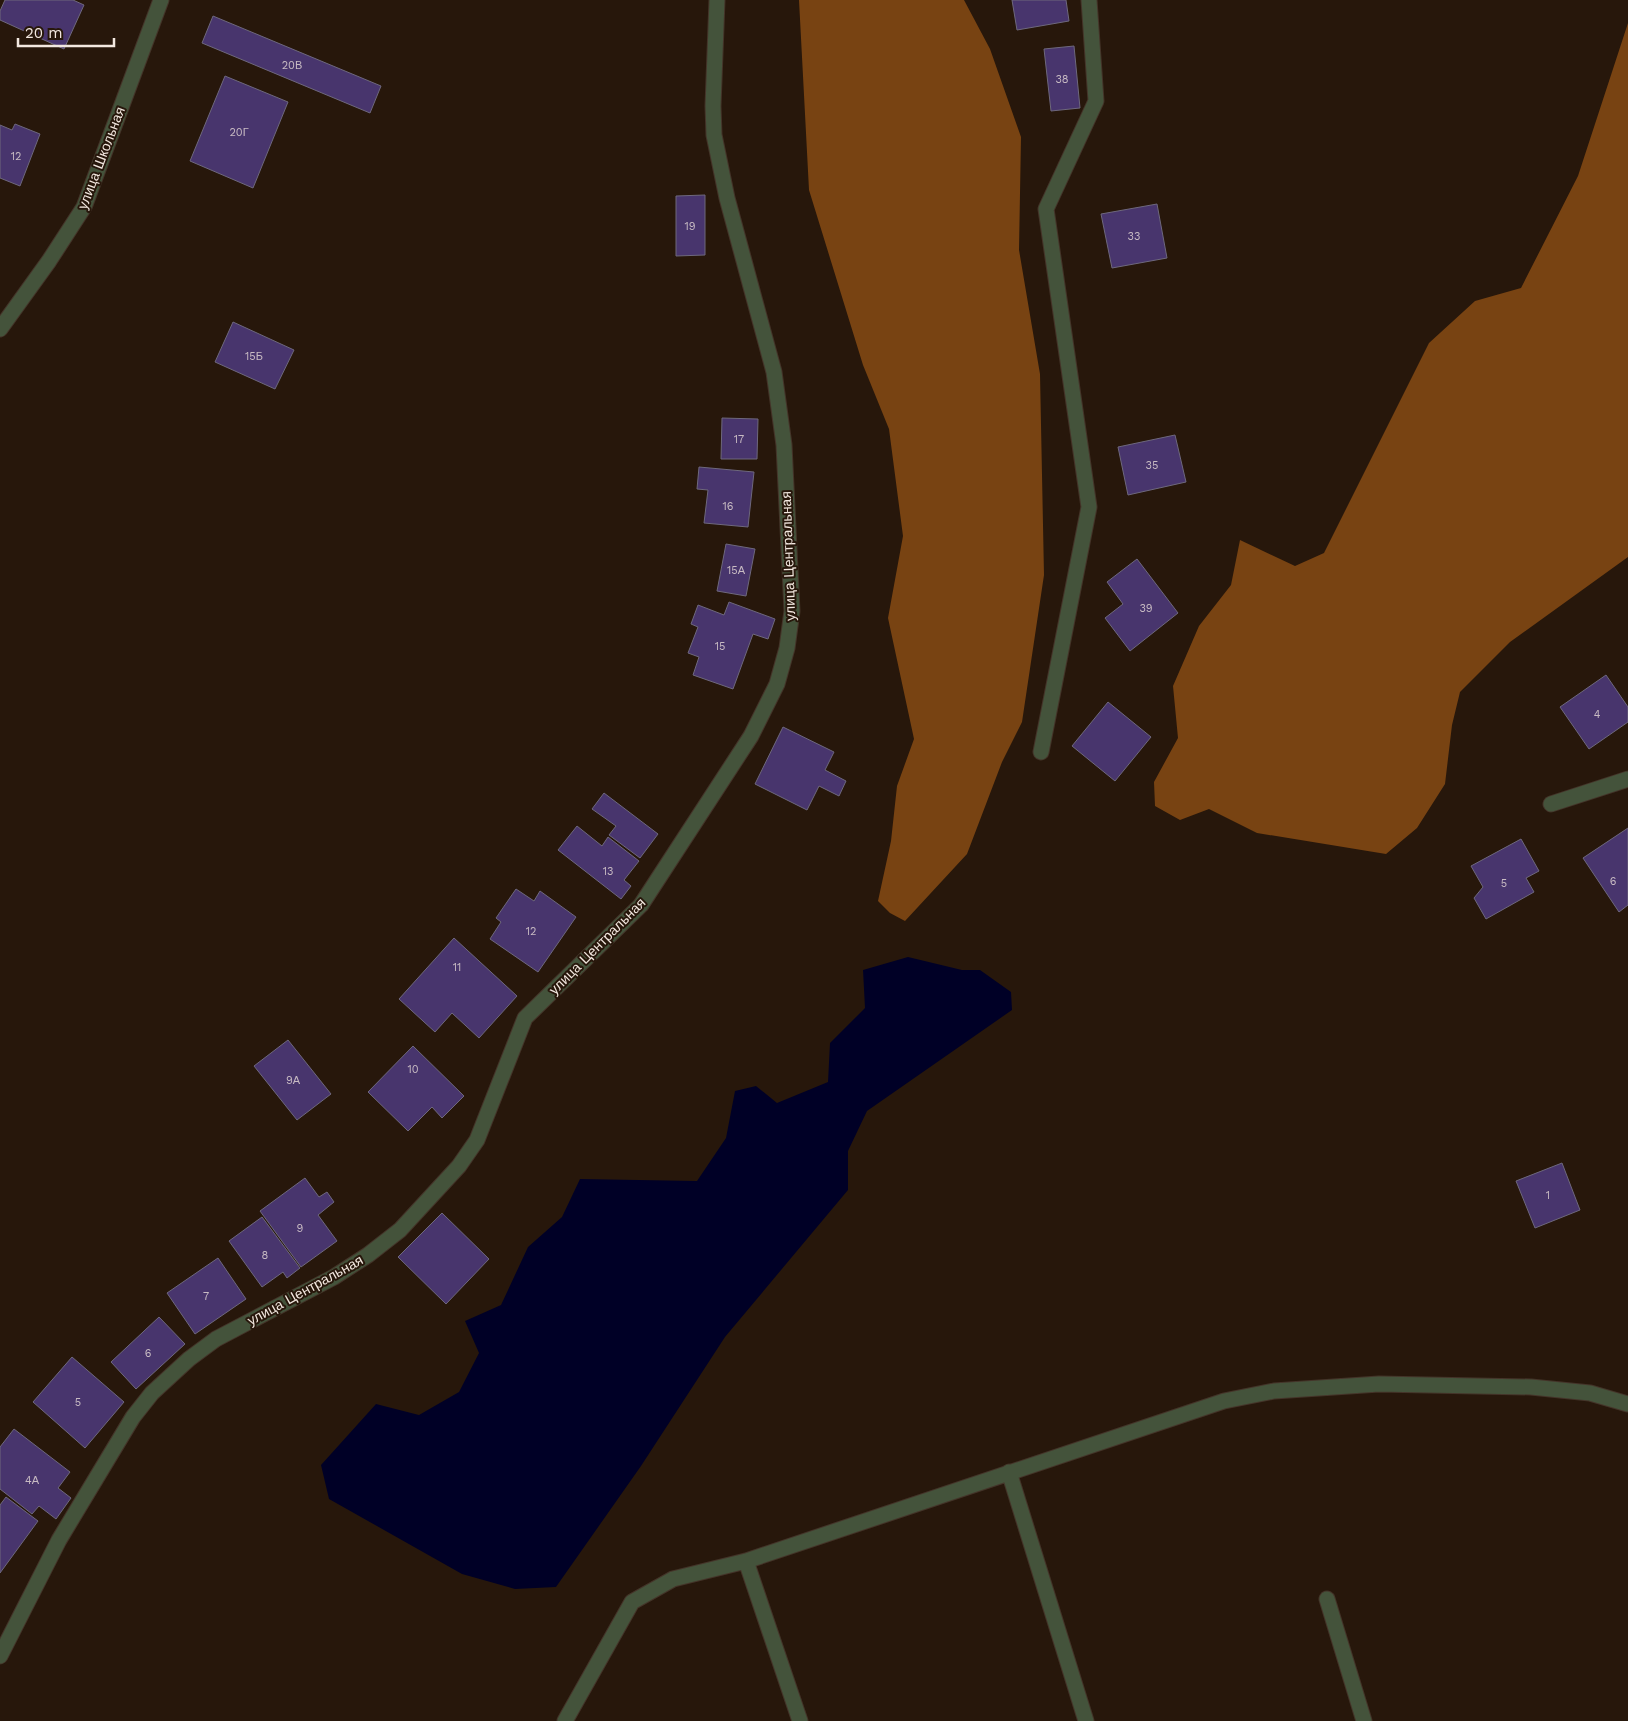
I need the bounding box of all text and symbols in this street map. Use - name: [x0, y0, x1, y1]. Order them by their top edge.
- scale bar: [18, 15, 114, 47]
- text: 20 m: [25, 24, 63, 42]
- house number: 20В: [282, 59, 302, 72]
- house number: 38: [1055, 73, 1069, 86]
- street label: улица Школьная: [74, 105, 128, 211]
- house number: 20Г: [229, 126, 249, 139]
- house number: 12: [11, 150, 21, 163]
- house number: 19: [684, 220, 696, 233]
- house number: 33: [1128, 230, 1140, 243]
- house number: 15Б: [245, 350, 263, 363]
- house number: 17: [734, 433, 744, 446]
- house number: 35: [1146, 459, 1158, 472]
- street label: улица Центральная: [778, 491, 798, 621]
- house number: 16: [723, 500, 734, 513]
- house number: 15А: [727, 564, 746, 577]
- house number: 39: [1139, 602, 1153, 615]
- house number: 15: [715, 640, 725, 653]
- house number: 4: [1594, 708, 1601, 721]
- house number: 13: [603, 865, 613, 878]
- house number: 6: [1610, 875, 1617, 888]
- house number: 5: [1501, 877, 1507, 890]
- street label: улица Центральная: [545, 894, 649, 998]
- house number: 12: [526, 925, 536, 938]
- house number: 11: [453, 961, 461, 974]
- house number: 10: [407, 1063, 419, 1076]
- house number: 9А: [286, 1074, 301, 1087]
- house number: 1: [1546, 1189, 1550, 1202]
- house number: 9: [297, 1222, 304, 1235]
- house number: 8: [262, 1249, 269, 1262]
- street label: улица Центральная: [244, 1252, 366, 1328]
- house number: 7: [203, 1290, 209, 1303]
- house number: 6: [145, 1347, 152, 1360]
- house number: 5: [75, 1396, 81, 1409]
- house number: 4А: [25, 1474, 40, 1487]

